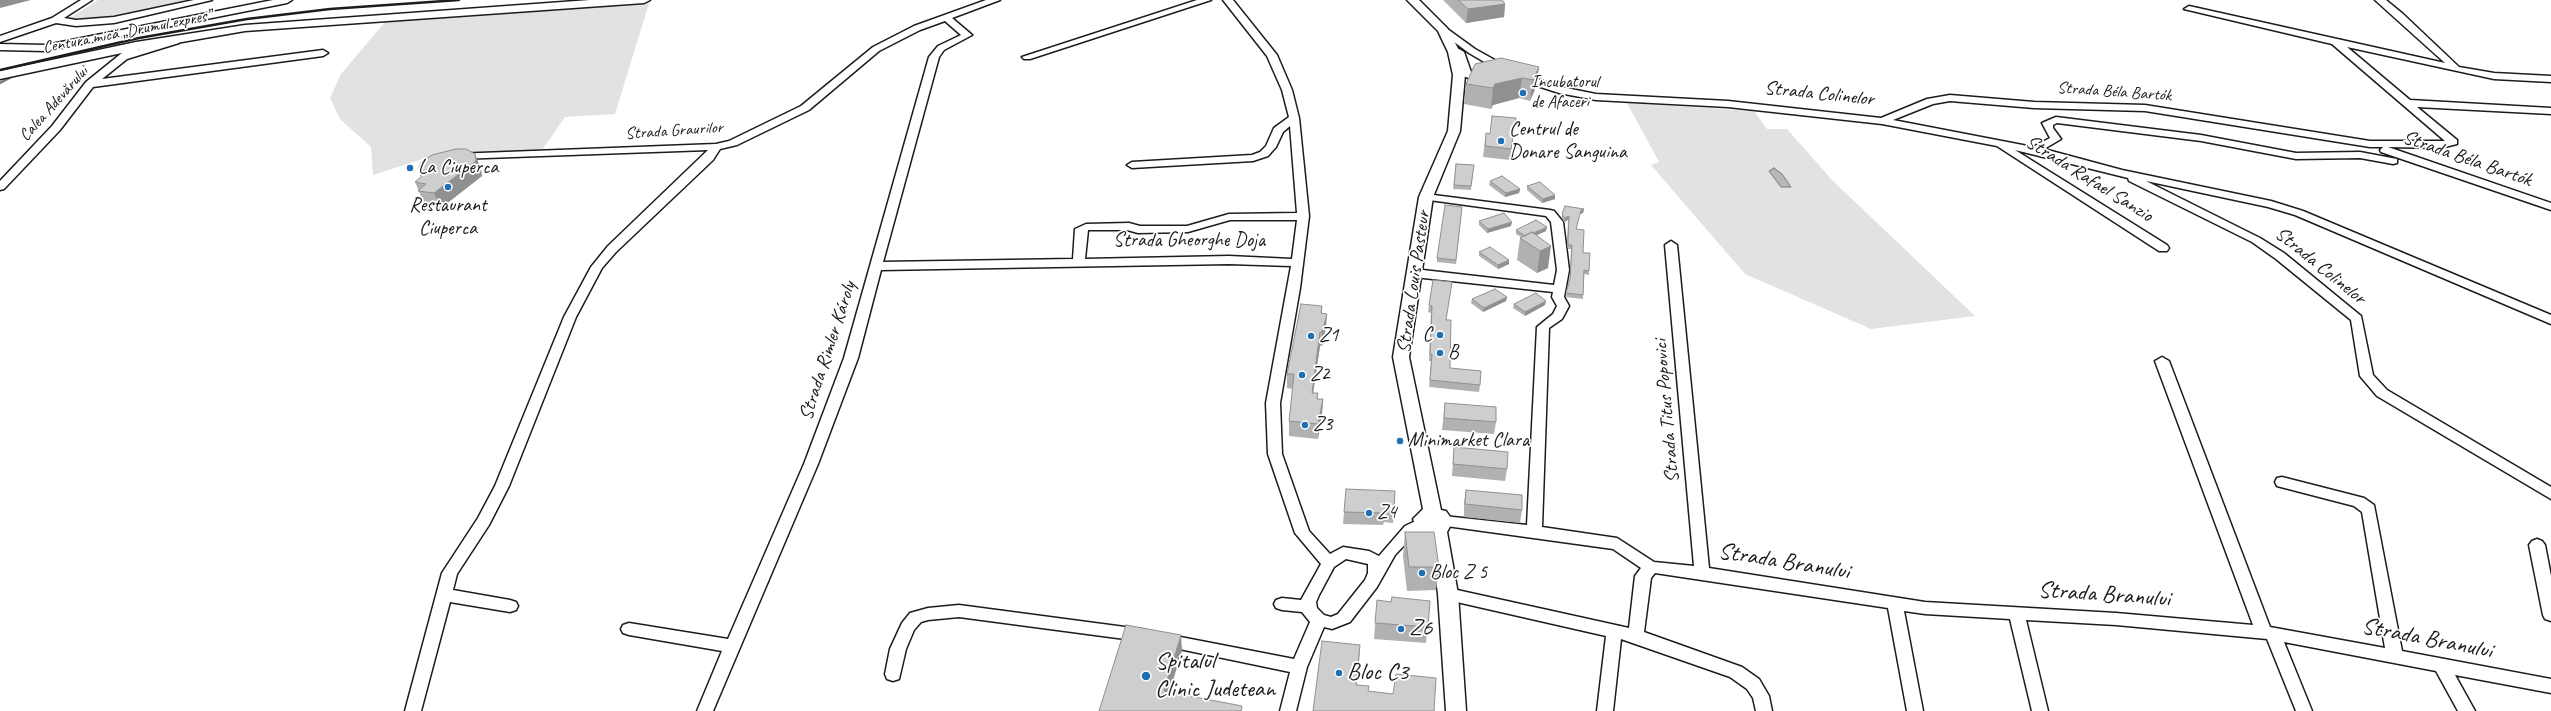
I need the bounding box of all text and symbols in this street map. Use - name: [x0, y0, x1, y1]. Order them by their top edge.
- street label: Centura mică „Drumul expres”: [41, 6, 213, 58]
- street label: Calea Adevărului: [15, 62, 93, 146]
- place label: Incubatorul de Afaceri: [1531, 73, 1599, 113]
- street label: Strada Colinelor: [1763, 76, 1875, 112]
- street label: Strada Béla Bartók: [2056, 78, 2172, 106]
- marker: Incubatorul de Afaceri: [1518, 88, 1528, 98]
- street label: Strada Graurilor: [625, 117, 723, 145]
- place label: Centrul de Donare Sanguina: [1509, 118, 1627, 165]
- street label: Strada Béla Bartók: [2399, 126, 2535, 192]
- street label: Strada Rafael Sanzio: [2021, 130, 2157, 228]
- marker: Centrul de Donare Sanguina: [1496, 136, 1506, 146]
- place label: La Ciuperca: [418, 156, 498, 180]
- marker: La Ciuperca: [405, 163, 415, 173]
- marker: Restaurant Ciuperca: [443, 182, 453, 192]
- place label: Restaurant Ciuperca: [409, 194, 487, 241]
- street label: Strada Louis Pasteur: [1392, 209, 1436, 355]
- street label: Strada Colinelor: [2270, 222, 2370, 310]
- street label: Strada Gheorghe Doja: [1113, 229, 1265, 253]
- street label: Strada Rimler Károly: [794, 279, 862, 423]
- place label: C: [1423, 323, 1432, 347]
- place label: Z1: [1319, 324, 1338, 348]
- marker: C: [1435, 330, 1445, 340]
- marker: Z1: [1306, 331, 1316, 341]
- street label: Strada Titus Popovici: [1649, 338, 1685, 484]
- place label: B: [1448, 341, 1458, 365]
- marker: B: [1435, 348, 1445, 358]
- place label: Z2: [1310, 363, 1329, 387]
- marker: Z2: [1297, 370, 1307, 380]
- place label: Z3: [1313, 413, 1332, 437]
- marker: Z3: [1300, 420, 1310, 430]
- place label: Minimarket Clara: [1408, 429, 1529, 453]
- marker: Minimarket Clara: [1395, 436, 1405, 446]
- place label: Z4: [1377, 501, 1396, 525]
- marker: Z4: [1364, 508, 1374, 518]
- street label: Strada Branului: [1716, 537, 1852, 587]
- place label: Bloc Z 5: [1430, 561, 1487, 585]
- marker: Bloc Z 5: [1417, 568, 1427, 578]
- street label: Strada Branului: [2037, 576, 2171, 614]
- street label: Strada Branului: [2359, 612, 2495, 666]
- place label: Z6: [1409, 615, 1432, 643]
- marker: Z6: [1396, 624, 1406, 634]
- place label: Spitalul Clinic Judetean: [1155, 648, 1275, 704]
- place label: Bloc C3: [1347, 659, 1409, 687]
- marker: Bloc C3: [1334, 668, 1344, 678]
- marker: Spitalul Clinic Judetean: [1140, 670, 1152, 682]

